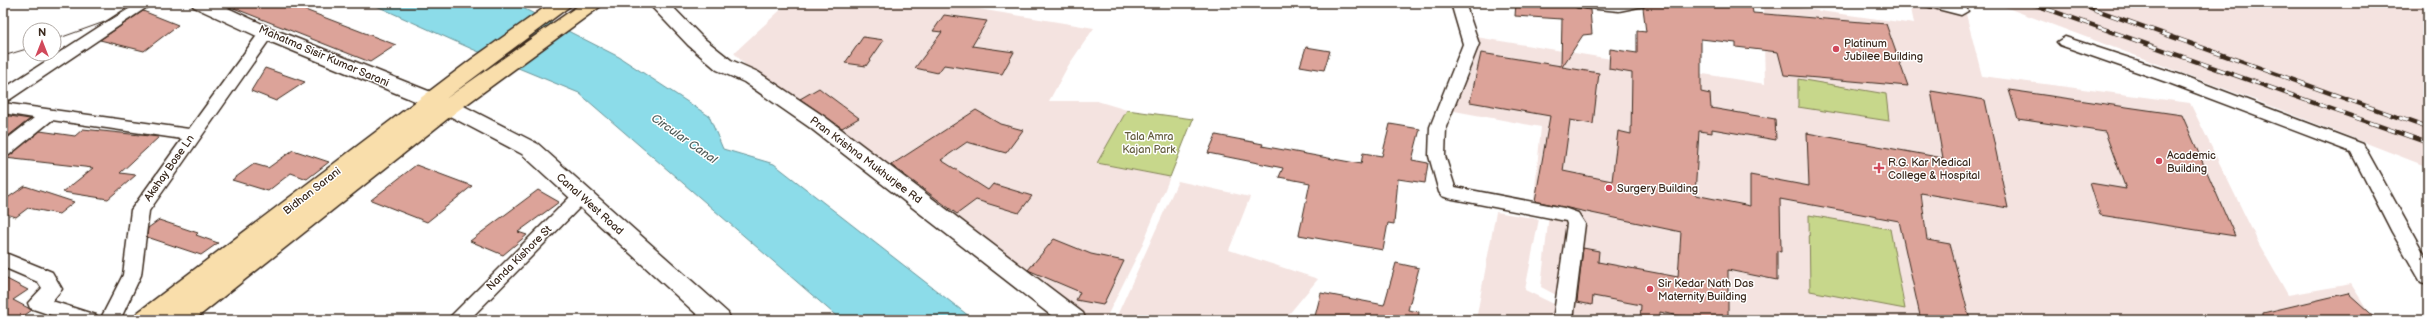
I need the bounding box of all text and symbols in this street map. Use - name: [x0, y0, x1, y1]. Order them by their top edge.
- north arrow: [22, 22, 62, 62]
- street label: Mahatma Sisir Kumar Sarani: [257, 23, 391, 89]
- text: N: [38, 26, 46, 39]
- place label: Platinum Jubilee Building: [1844, 37, 1923, 63]
- marker: Platinum Jubilee Building: [1831, 44, 1841, 54]
- water label: Circular Canal: [648, 111, 721, 168]
- street label: Pran Krishna Mukhurjee Rd: [808, 114, 924, 206]
- park label: Tala Amra Kajan Park: [1122, 130, 1176, 156]
- street label: Akshay Bose Ln: [141, 132, 197, 204]
- place label: Academic Building: [2167, 149, 2216, 175]
- place label: R.G. Kar Medical College & Hospital: [1888, 156, 1980, 182]
- marker: Academic Building: [2154, 156, 2164, 166]
- marker: R.G. Kar Medical College & Hospital: [1873, 162, 1885, 174]
- street label: Bidhan Sarani: [281, 165, 343, 217]
- street label: Canal West Road: [554, 170, 626, 238]
- place label: Surgery Building: [1617, 182, 1698, 195]
- marker: Surgery Building: [1604, 183, 1614, 193]
- street label: Nanda Kishore St: [484, 222, 555, 293]
- place label: Sir Kedar Nath Das Maternity Building: [1658, 277, 1754, 303]
- marker: Sir Kedar Nath Das Maternity Building: [1645, 284, 1655, 294]

